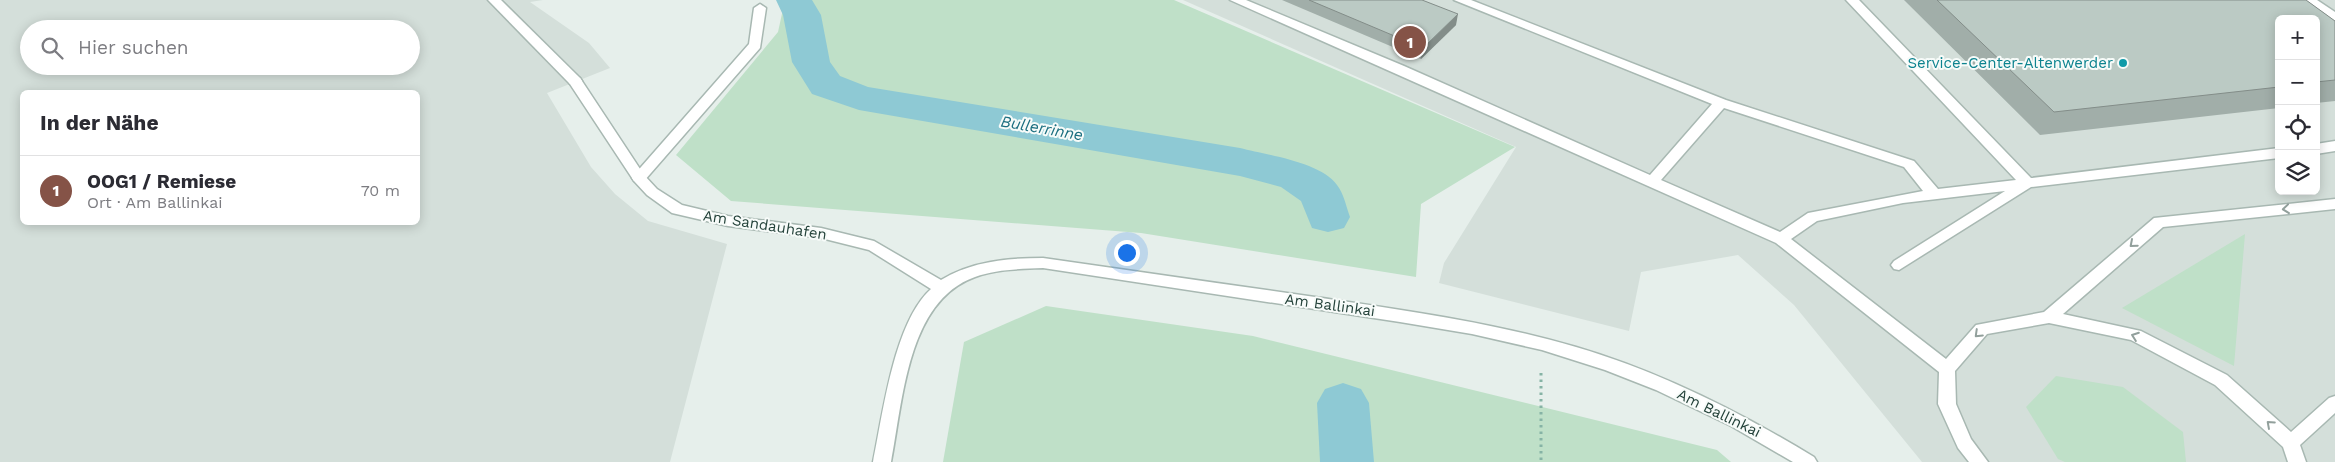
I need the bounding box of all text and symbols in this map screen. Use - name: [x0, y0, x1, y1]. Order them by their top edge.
- map controls: [2275, 15, 2320, 195]
- button: +: [2275, 15, 2320, 60]
- search box: [20, 20, 420, 75]
- pin: 1: [1394, 23, 1426, 61]
- icon: search: [38, 34, 66, 62]
- text: Hier suchen: [78, 36, 189, 59]
- place label: Service-Center-Altenwerder: [1907, 54, 2113, 72]
- marker: Service-Center-Altenwerder: [2117, 57, 2129, 69]
- button: −: [2275, 60, 2320, 105]
- button: locate: [2275, 105, 2320, 150]
- text: In der Nähe: [40, 110, 159, 135]
- water label: Bullerrinne: [999, 111, 1085, 145]
- button: layers: [2275, 150, 2320, 195]
- text: OOG1 / Remiese: [87, 170, 236, 193]
- text: 1: [53, 181, 59, 200]
- text: 70 m: [361, 181, 400, 200]
- text: Ort · Am Ballinkai: [87, 193, 222, 212]
- one-way arrow: [2282, 203, 2290, 214]
- street label: Am Sandauhafen: [702, 206, 828, 244]
- one-way arrow: [2130, 239, 2139, 247]
- your location: [1114, 240, 1140, 266]
- street label: Am Ballinkai: [1284, 290, 1376, 320]
- one-way arrow: [1975, 328, 1984, 337]
- one-way arrow: [2131, 332, 2140, 342]
- street label: Am Ballinkai: [1674, 385, 1764, 441]
- one-way arrow: [2266, 421, 2275, 430]

